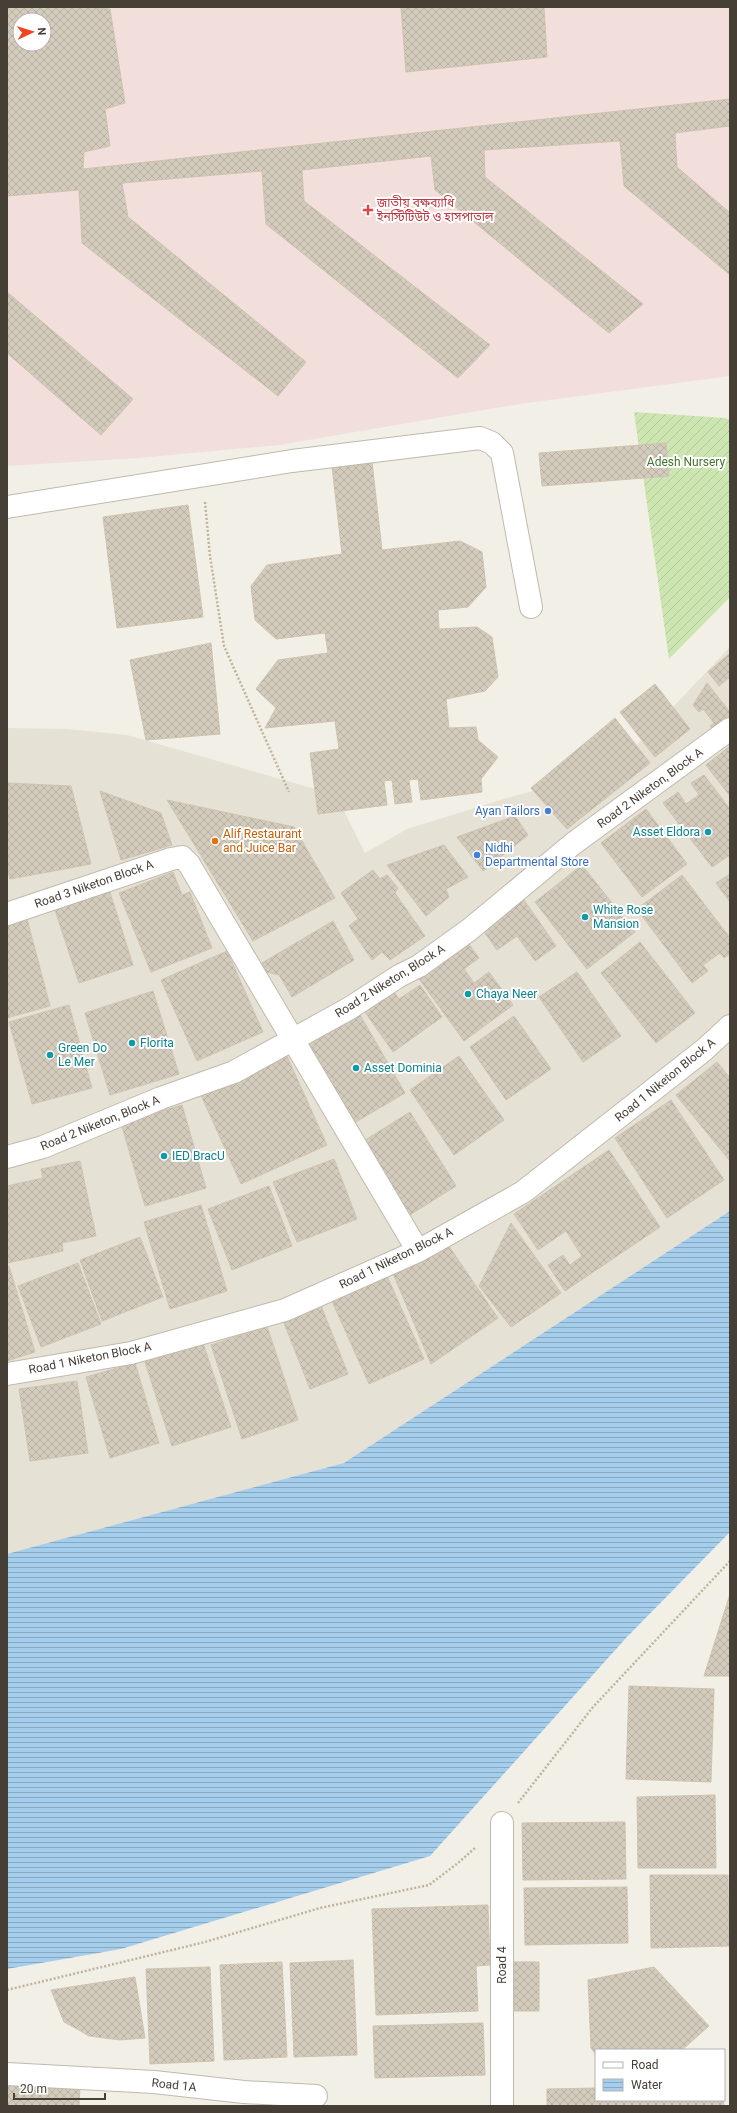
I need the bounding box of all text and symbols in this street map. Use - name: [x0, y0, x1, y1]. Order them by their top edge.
- north arrow: [12, 12, 52, 52]
- text: N: [35, 27, 48, 36]
- place label: জাতীয় বক্ষব্যাধি ইনস্টিটিউট ও হাসপাতাল: [376, 195, 494, 224]
- marker: জাতীয় বক্ষব্যাধি ইনস্টিটিউট ও হাসপাতাল: [362, 204, 374, 216]
- park label: Adesh Nursery: [647, 455, 726, 469]
- street label: Road 2 Niketon, Block A: [594, 745, 706, 831]
- place label: Ayan Tailors: [475, 804, 540, 818]
- marker: Ayan Tailors: [543, 806, 553, 816]
- place label: Asset Eldora: [633, 825, 700, 839]
- place label: Alif Restaurant and Juice Bar: [223, 827, 302, 855]
- marker: Asset Eldora: [703, 827, 713, 837]
- marker: Alif Restaurant and Juice Bar: [210, 836, 220, 846]
- place label: Nidhi Departmental Store: [485, 841, 589, 869]
- marker: Nidhi Departmental Store: [472, 850, 482, 860]
- street label: Road 3 Niketon Block A: [33, 857, 155, 911]
- place label: White Rose Mansion: [593, 903, 653, 931]
- marker: White Rose Mansion: [580, 912, 590, 922]
- street label: Road 2 Niketon, Block A: [332, 941, 448, 1021]
- place label: Chaya Neer: [476, 987, 537, 1001]
- marker: Chaya Neer: [463, 989, 473, 999]
- street label: Road 1 Niketon Block A: [612, 1035, 718, 1125]
- place label: Florita: [140, 1036, 174, 1050]
- marker: Florita: [127, 1038, 137, 1048]
- place label: Green Do Le Mer: [58, 1041, 107, 1069]
- marker: Green Do Le Mer: [45, 1050, 55, 1060]
- place label: Asset Dominia: [364, 1061, 442, 1075]
- marker: Asset Dominia: [351, 1063, 361, 1073]
- street label: Road 2 Niketon, Block A: [38, 1093, 162, 1153]
- place label: IED BracU: [172, 1149, 225, 1163]
- marker: IED BracU: [159, 1151, 169, 1161]
- street label: Road 1 Niketon Block A: [337, 1224, 455, 1292]
- street label: Road 1 Niketon Block A: [27, 1339, 153, 1377]
- street label: Road 4: [495, 1946, 509, 1984]
- legend: [595, 2049, 725, 2101]
- text: Road: [631, 2058, 659, 2072]
- scale bar: [14, 2075, 105, 2101]
- street label: Road 1A: [151, 2076, 197, 2094]
- text: Water: [631, 2078, 662, 2092]
- text: 20 m: [20, 2082, 47, 2096]

